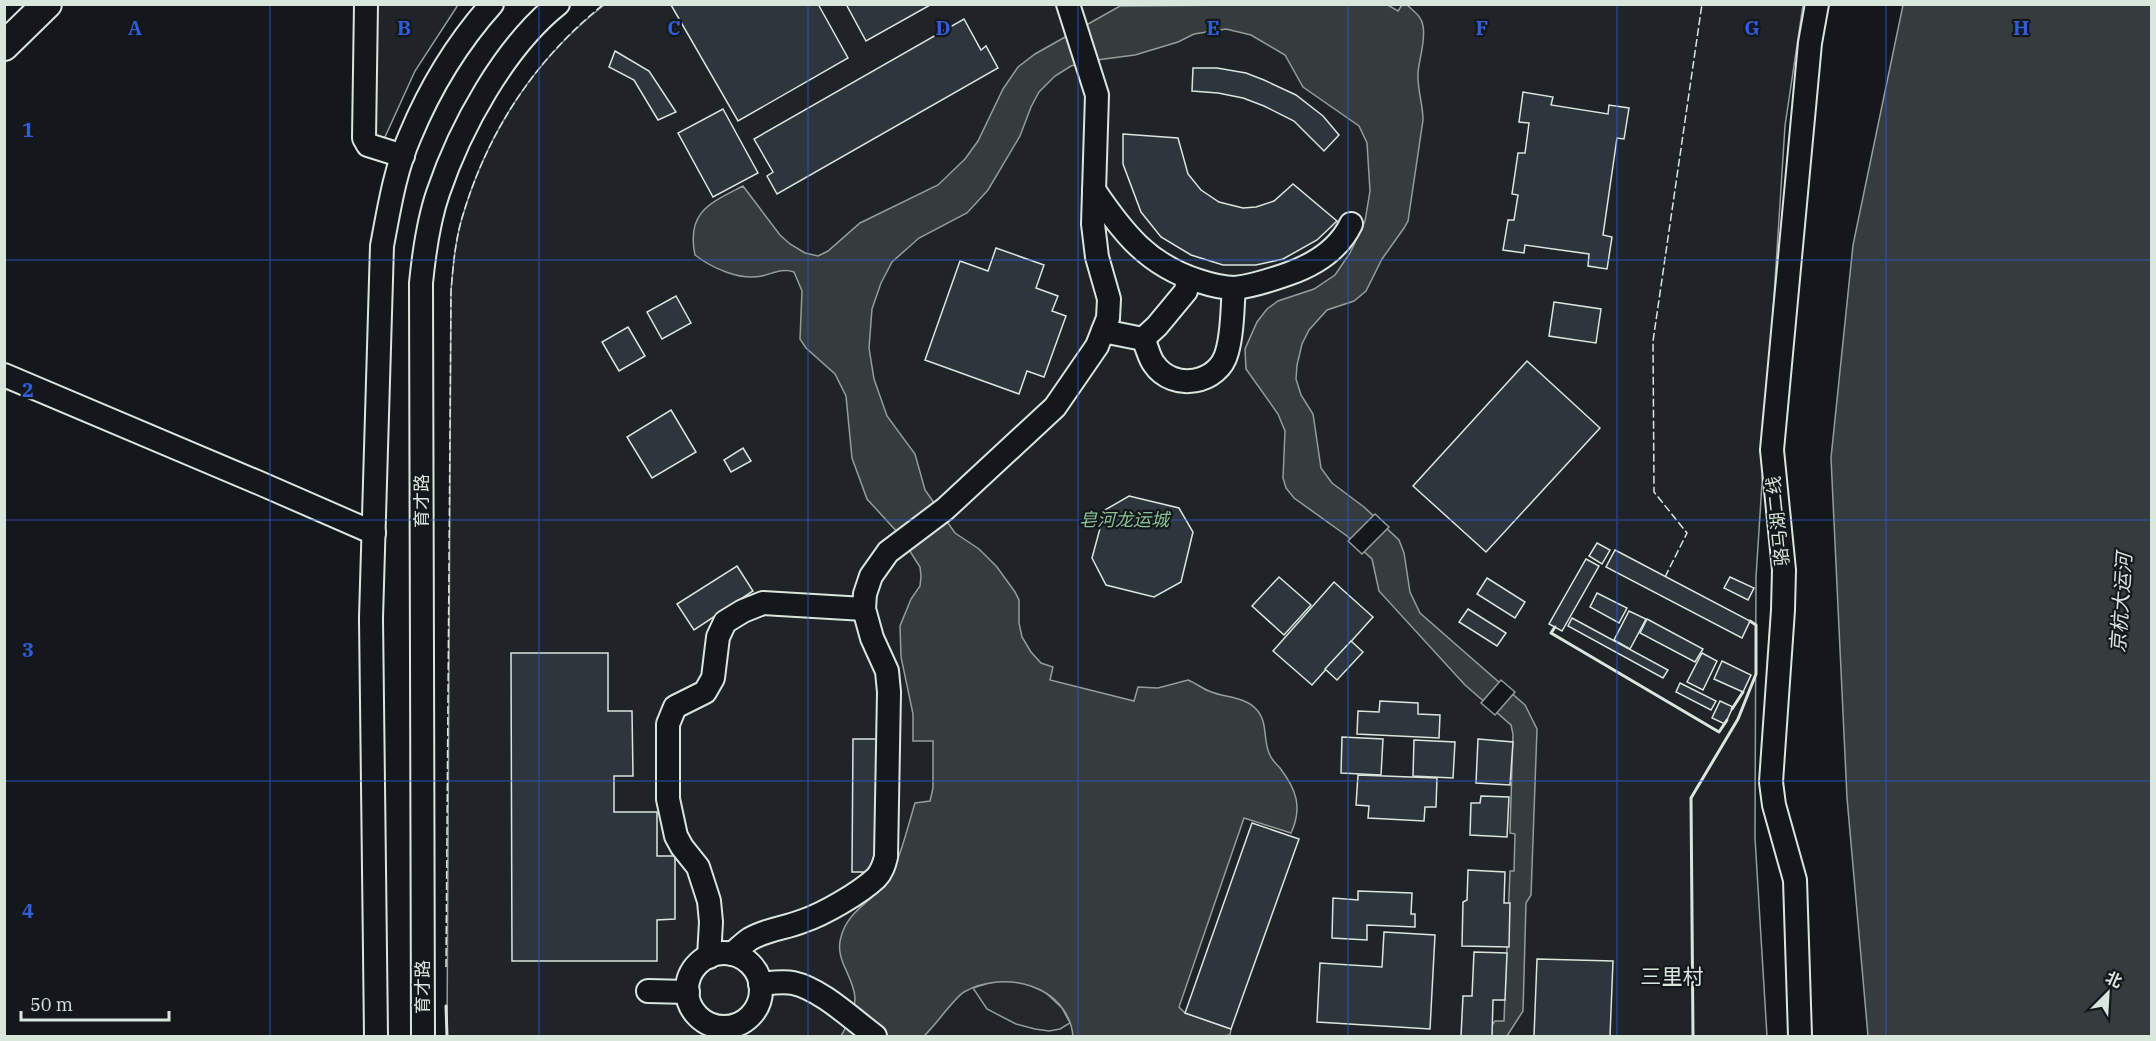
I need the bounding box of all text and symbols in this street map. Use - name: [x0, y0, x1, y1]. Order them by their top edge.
- text: A: [128, 14, 142, 41]
- text: B: [397, 14, 411, 41]
- text: C: [667, 14, 681, 41]
- text: D: [935, 14, 951, 41]
- text: E: [1206, 14, 1220, 41]
- text: F: [1476, 14, 1488, 41]
- text: G: [1744, 14, 1760, 41]
- text: H: [2013, 14, 2029, 41]
- text: 1: [22, 116, 34, 143]
- text: 2: [22, 376, 34, 403]
- street label: 育才路: [410, 474, 433, 528]
- street label: 骆马湖二线: [1761, 475, 1794, 567]
- park label: 皂河龙运城: [1079, 508, 1172, 531]
- water label: 京杭大运河: [2104, 548, 2138, 654]
- text: 3: [22, 636, 34, 663]
- text: 4: [22, 897, 34, 924]
- street label: 育才路: [411, 960, 434, 1014]
- district label: 三里村: [1641, 962, 1704, 990]
- north arrow: [2078, 963, 2138, 1023]
- text: 北: [2103, 967, 2125, 992]
- scale bar: [21, 984, 170, 1022]
- text: 50 m: [30, 993, 73, 1016]

